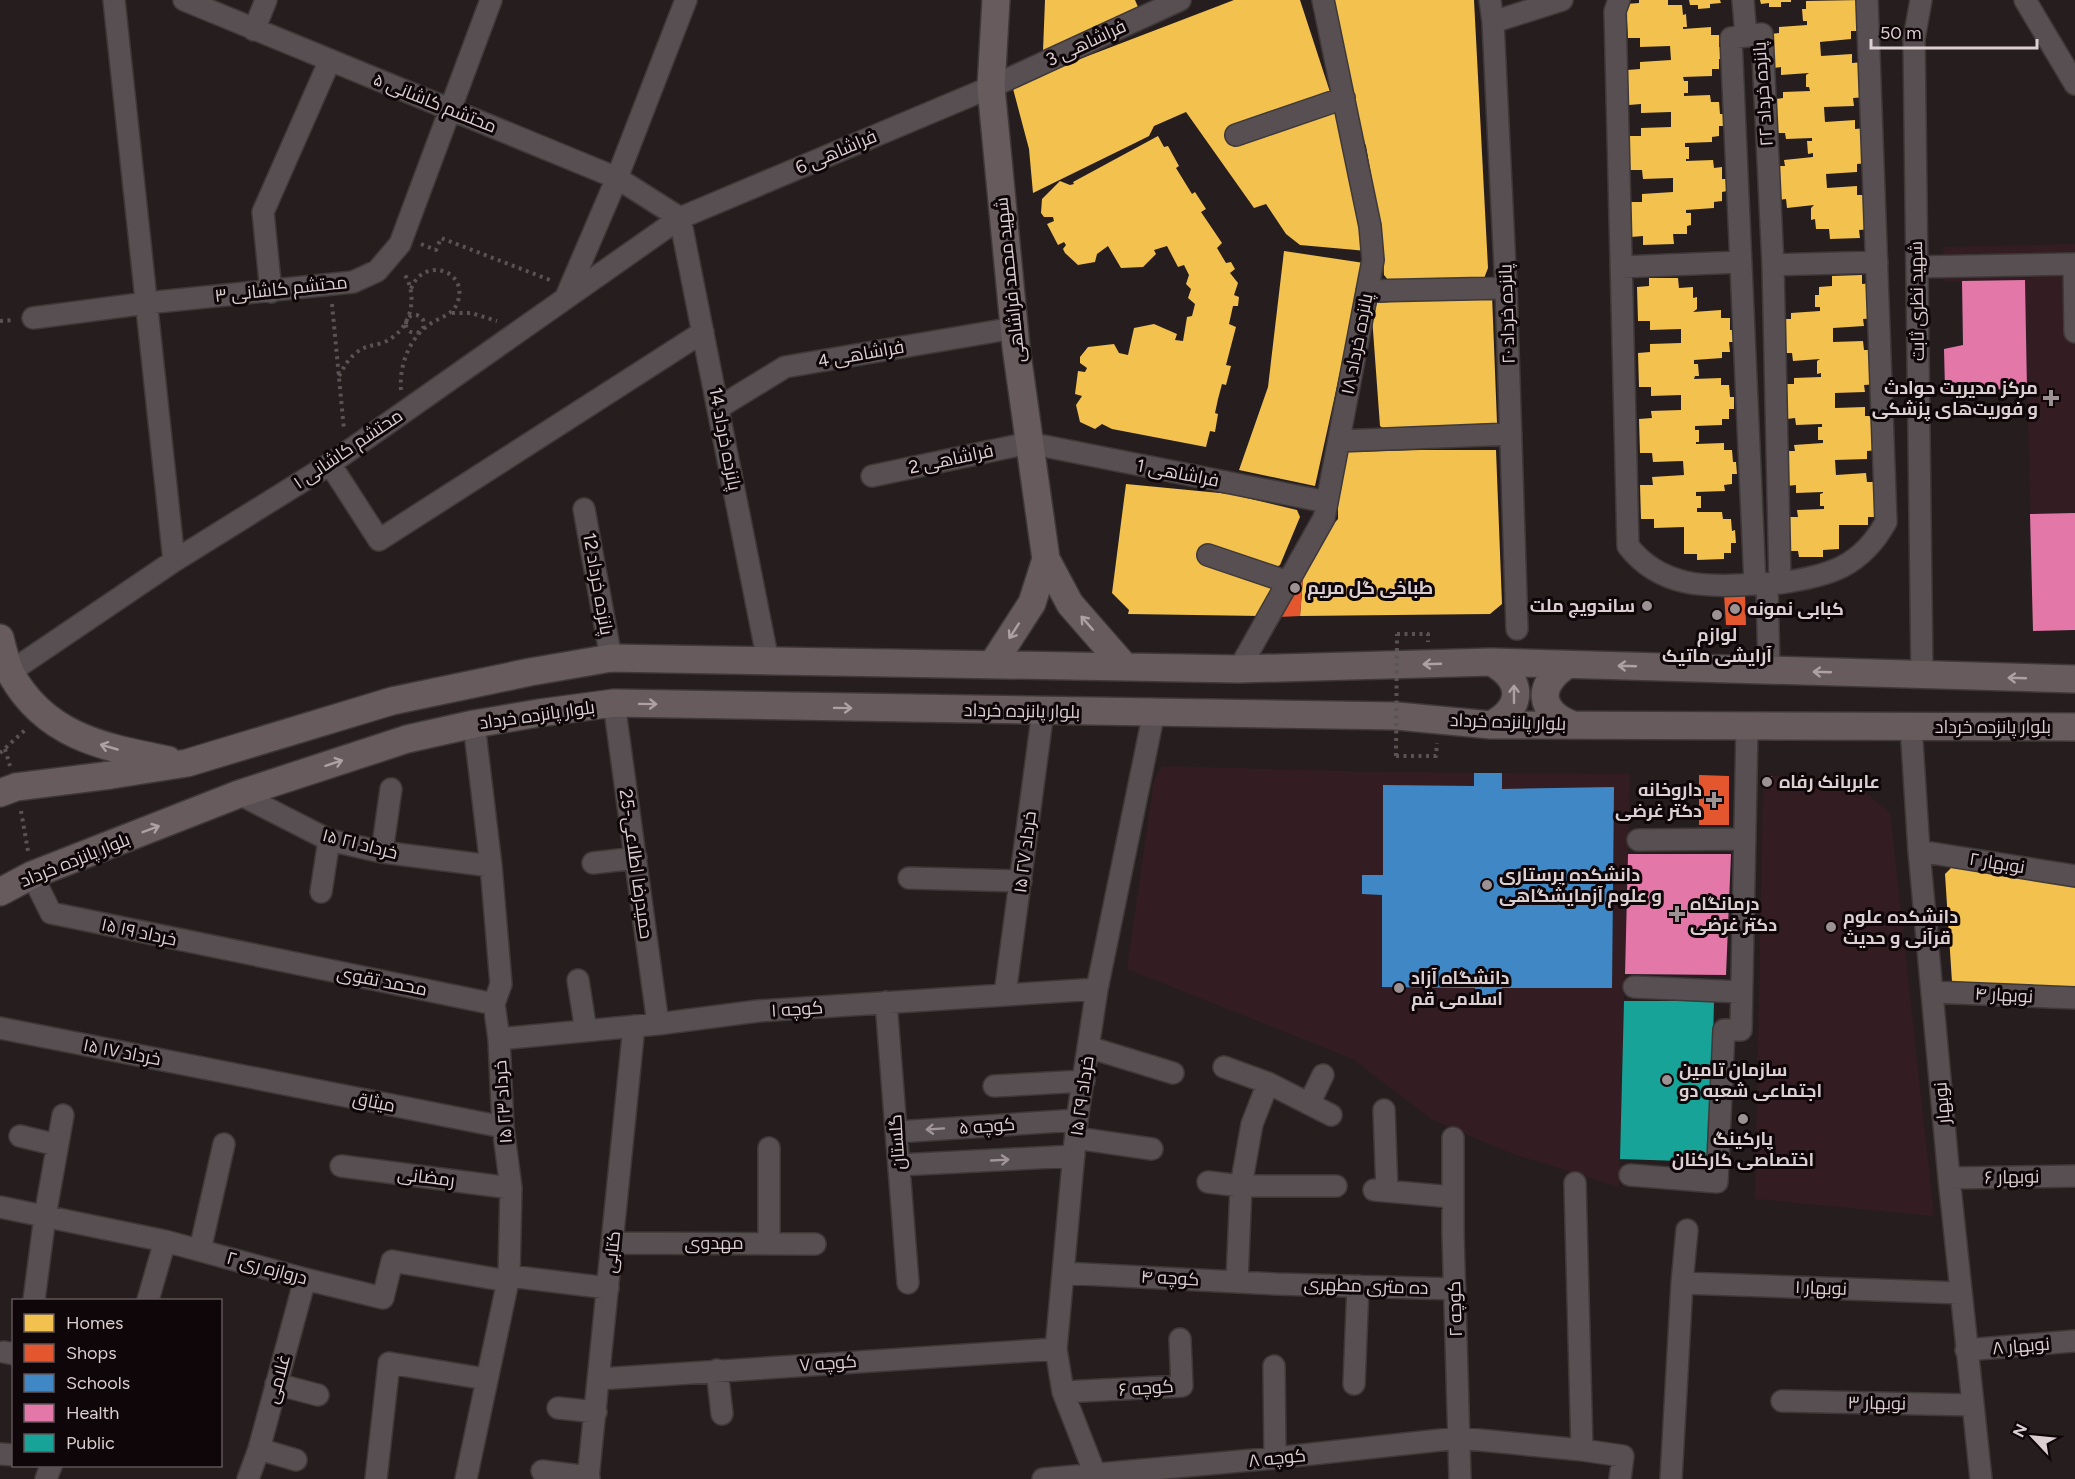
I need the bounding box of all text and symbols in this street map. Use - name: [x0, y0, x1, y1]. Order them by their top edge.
- scale bar: [1871, 12, 2038, 50]
- street label: فراشاهی 3: [1042, 15, 1130, 71]
- text: 50 m: [1880, 22, 1922, 44]
- street label: پانزده خرداد ۲۲: [1748, 41, 1779, 147]
- street label: محتشم کاشانی ۵: [370, 68, 500, 139]
- street label: فراشاهی 6: [792, 125, 880, 179]
- street label: شهید محمد فراشاهی: [990, 196, 1030, 364]
- street label: شهید نظری ثابت: [1905, 241, 1929, 361]
- street label: پانزده خرداد ۲۰: [1494, 263, 1521, 364]
- street label: محتشم کاشانی ۳: [213, 271, 349, 308]
- street label: پانزده خرداد ۱۸: [1336, 291, 1379, 397]
- street label: فراشاهی 4: [816, 336, 906, 372]
- place label: مرکز مدیریت حوادث و فوریت‌های پزشکی: [1872, 377, 2038, 421]
- street label: پانزده خرداد 14: [703, 386, 746, 493]
- marker: مرکز مدیریت حوادث و فوریت‌های پزشکی: [2042, 389, 2060, 407]
- street label: محتشم کاشانی ۱: [289, 404, 407, 494]
- street label: فراشاهی 2: [907, 439, 995, 479]
- street label: فراشاهی 1: [1135, 454, 1221, 492]
- street label: پانزده خرداد 12: [577, 531, 618, 637]
- place label: طباخی گل مریم: [1307, 577, 1433, 600]
- marker: طباخی گل مریم: [1288, 581, 1302, 595]
- place label: ساندویچ ملت: [1530, 595, 1635, 618]
- place label: کبابی نمونه: [1747, 598, 1844, 620]
- marker: ساندویچ ملت: [1640, 599, 1654, 613]
- marker: کبابی نمونه: [1728, 602, 1742, 616]
- marker: لوازم آرایشی ماتیک: [1710, 608, 1724, 622]
- one-way arrow: [1080, 616, 1094, 631]
- one-way arrow: [1008, 622, 1020, 639]
- place label: لوازم آرایشی ماتیک: [1662, 624, 1772, 667]
- one-way arrow: [1422, 658, 1442, 670]
- one-way arrow: [1617, 661, 1637, 672]
- one-way arrow: [1812, 666, 1832, 678]
- one-way arrow: [2007, 672, 2027, 683]
- one-way arrow: [1508, 684, 1519, 704]
- street label: بلوار پانزده خرداد: [478, 696, 596, 735]
- one-way arrow: [638, 698, 658, 710]
- street label: بلوار پانزده خرداد: [964, 699, 1080, 724]
- one-way arrow: [832, 702, 852, 714]
- street label: بلوار پانزده خرداد: [1449, 709, 1567, 736]
- street label: بلوار پانزده خرداد: [1935, 716, 2051, 739]
- one-way arrow: [100, 741, 119, 752]
- one-way arrow: [324, 757, 343, 768]
- place label: عابربانک رفاه: [1779, 771, 1880, 793]
- marker: عابربانک رفاه: [1760, 775, 1774, 789]
- place label: داروخانه دکتر غرضی: [1615, 779, 1702, 822]
- street label: حمیدرضا اطلاعی-25: [615, 788, 657, 940]
- marker: داروخانه دکتر غرضی: [1707, 793, 1721, 807]
- street label: ۱۵ خرداد ۲۷: [1009, 810, 1041, 894]
- one-way arrow: [141, 823, 159, 834]
- street label: ۱۵ خرداد ۲۱: [320, 824, 400, 864]
- street label: بلوار پانزده خرداد: [17, 828, 133, 893]
- street label: نوبهار ۲: [1968, 848, 2026, 878]
- place label: دانشکده پرستاری و علوم آزمایشگاهی: [1499, 864, 1662, 908]
- marker: دانشکده پرستاری و علوم آزمایشگاهی: [1480, 878, 1494, 892]
- place label: درمانگاه دکتر غرضی: [1690, 893, 1777, 936]
- marker: درمانگاه دکتر غرضی: [1668, 905, 1686, 923]
- place label: دانشکده علوم قرآنی و حدیث: [1843, 906, 1958, 949]
- street label: ۱۵ خرداد ۱۹: [99, 913, 179, 951]
- marker: دانشکده علوم قرآنی و حدیث: [1824, 920, 1838, 934]
- street label: محمد تقوی: [335, 961, 429, 1001]
- place label: دانشگاه آزاد اسلامی قم: [1411, 967, 1510, 1011]
- marker: دانشگاه آزاد اسلامی قم: [1392, 981, 1406, 995]
- street label: نوبهار ۴: [1974, 982, 2034, 1008]
- street label: کوچه ۱: [770, 996, 824, 1023]
- street label: ۱۵ خرداد ۱۷: [81, 1034, 163, 1070]
- street label: ۱۵ خرداد ۲۹: [1065, 1054, 1099, 1138]
- place label: سازمان تامین اجتماعی شعبه دو: [1679, 1059, 1822, 1102]
- street label: ۱۵ خرداد ۲۳: [489, 1060, 517, 1144]
- marker: سازمان تامین اجتماعی شعبه دو: [1660, 1073, 1674, 1087]
- street label: نوبهار: [1929, 1081, 1955, 1126]
- street label: میثاق: [351, 1087, 397, 1118]
- marker: پارکینگ اختصاصی کارکنان: [1736, 1112, 1750, 1126]
- street label: گلستان: [884, 1113, 910, 1171]
- street label: کوچه ۵: [958, 1113, 1016, 1140]
- one-way arrow: [926, 1124, 946, 1135]
- place label: پارکینگ اختصاصی کارکنان: [1672, 1128, 1814, 1171]
- one-way arrow: [989, 1154, 1009, 1165]
- street label: رمضانی: [396, 1163, 456, 1191]
- street label: نوبهار ۶: [1984, 1166, 2040, 1188]
- street label: کتابی: [599, 1230, 625, 1274]
- street label: مهدوی: [684, 1232, 744, 1254]
- street label: دروازه ری ۲: [224, 1247, 310, 1289]
- street label: کوچه ۴: [1140, 1265, 1200, 1292]
- street label: ده متری مطهری: [1303, 1273, 1429, 1299]
- street label: نوبهار ۱: [1795, 1276, 1847, 1300]
- street label: کوچه ۲: [1443, 1281, 1468, 1337]
- legend: [12, 1299, 222, 1467]
- text: Homes: [66, 1312, 124, 1334]
- street label: نوبهار ۸: [1991, 1333, 2051, 1359]
- text: Shops: [66, 1342, 117, 1364]
- street label: کوچه ۷: [798, 1350, 858, 1377]
- street label: غلامی: [261, 1352, 295, 1406]
- text: Schools: [66, 1372, 130, 1394]
- street label: کوچه ۶: [1118, 1375, 1174, 1402]
- street label: نوبهار ۳: [1848, 1391, 1906, 1415]
- text: Health: [66, 1402, 119, 1424]
- north arrow: [2003, 1407, 2063, 1467]
- text: N: [2009, 1421, 2031, 1440]
- text: Public: [66, 1432, 115, 1454]
- street label: کوچه ۸: [1247, 1444, 1307, 1473]

